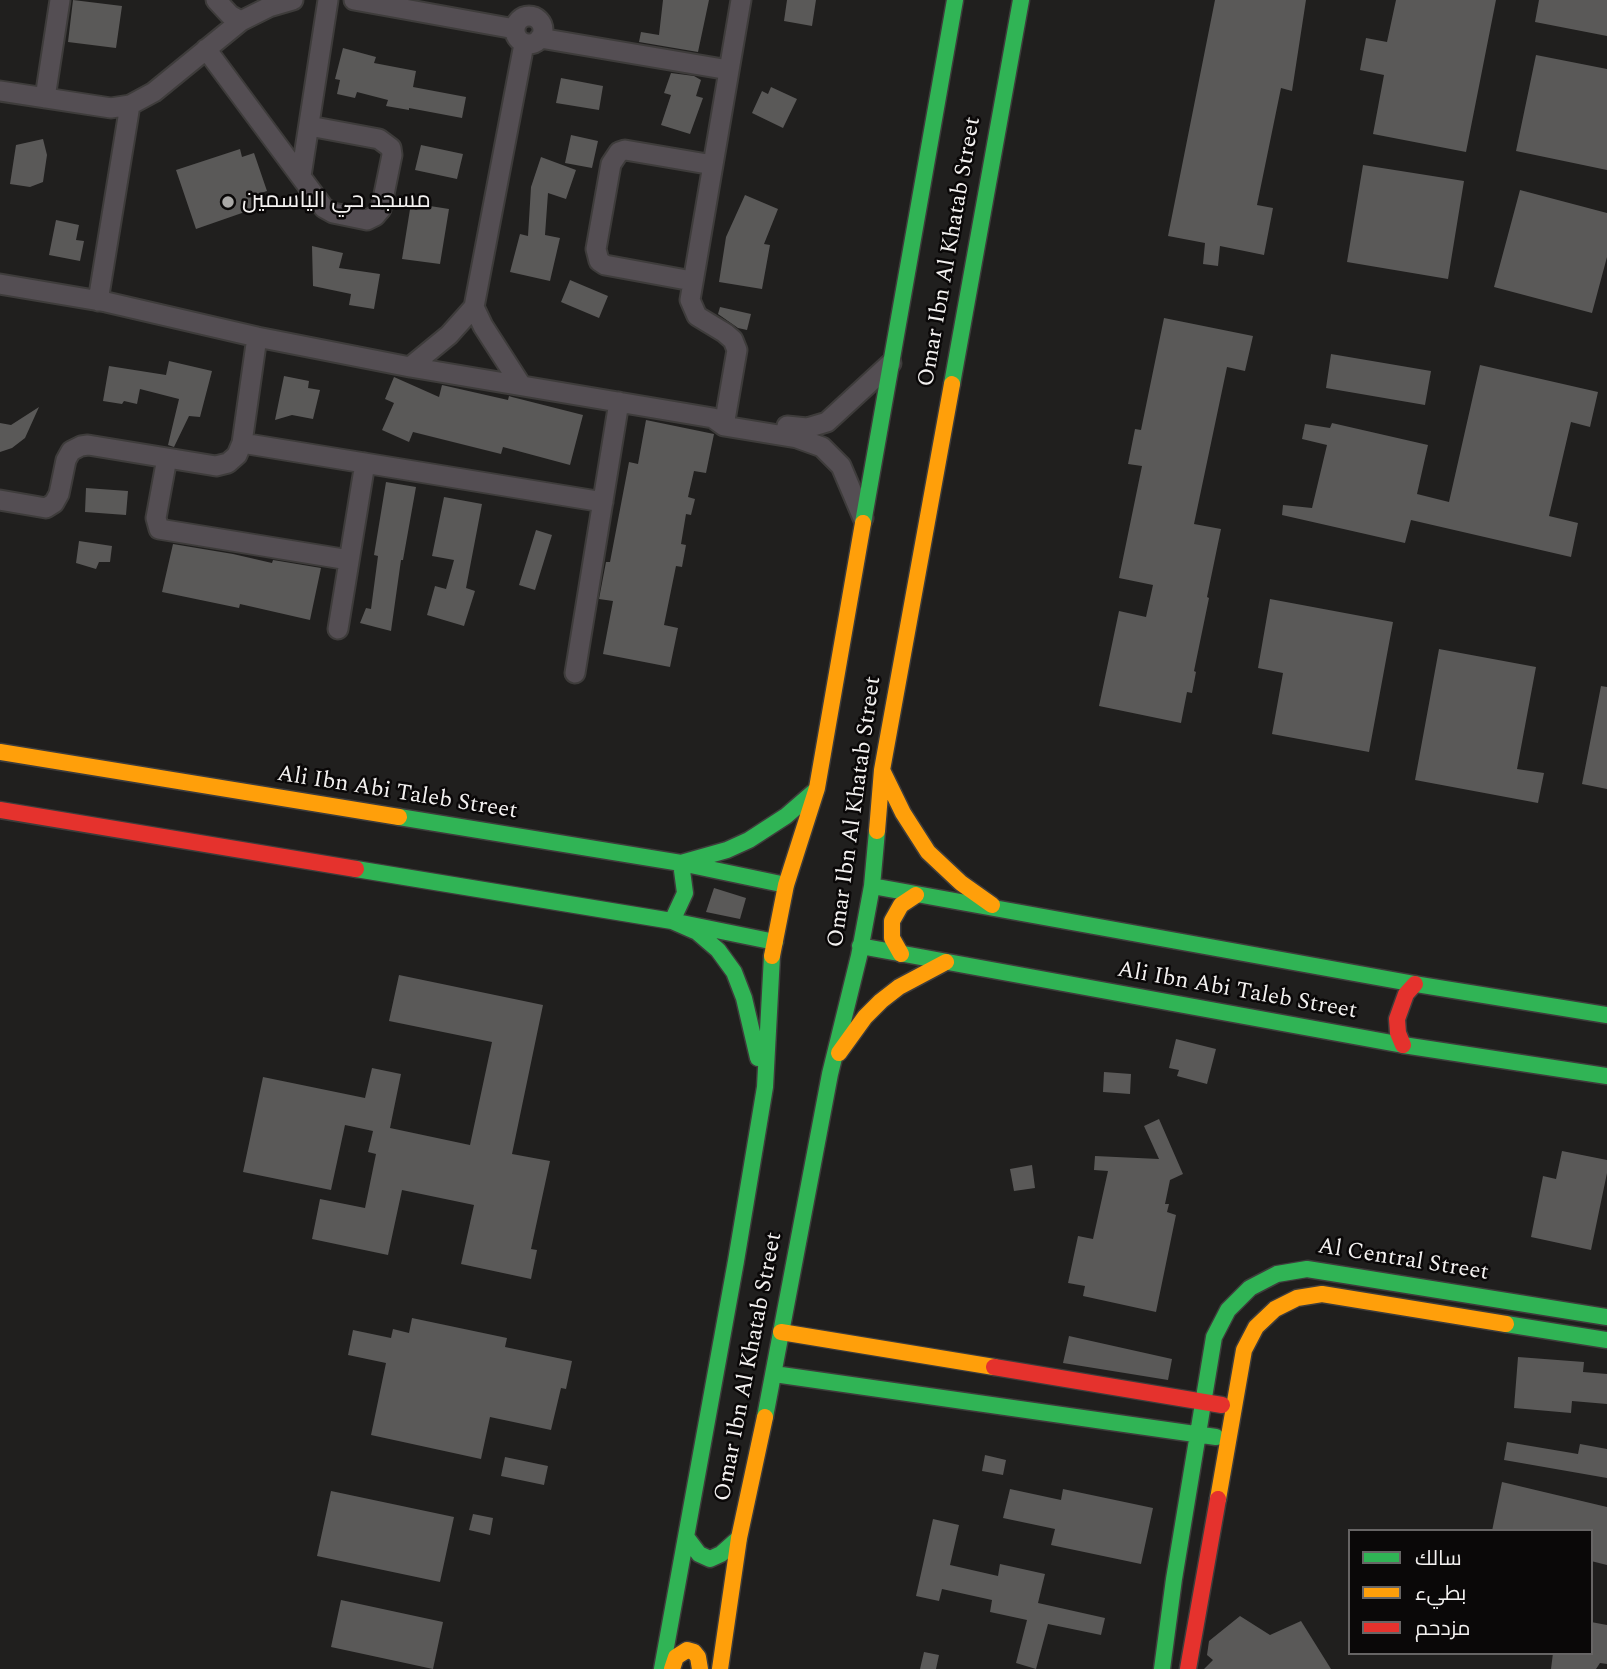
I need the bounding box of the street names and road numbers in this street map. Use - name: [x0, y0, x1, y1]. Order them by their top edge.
- street label: Omar Ibn Al Khatab Street: [914, 115, 988, 389]
- street label: Omar Ibn Al Khatab Street: [823, 675, 889, 949]
- street label: Ali Ibn Abi Taleb Street: [275, 761, 519, 827]
- street label: Ali Ibn Abi Taleb Street: [1115, 957, 1359, 1027]
- street label: Omar Ibn Al Khatab Street: [710, 1230, 790, 1504]
- street label: Al Central Street: [1316, 1234, 1490, 1288]

